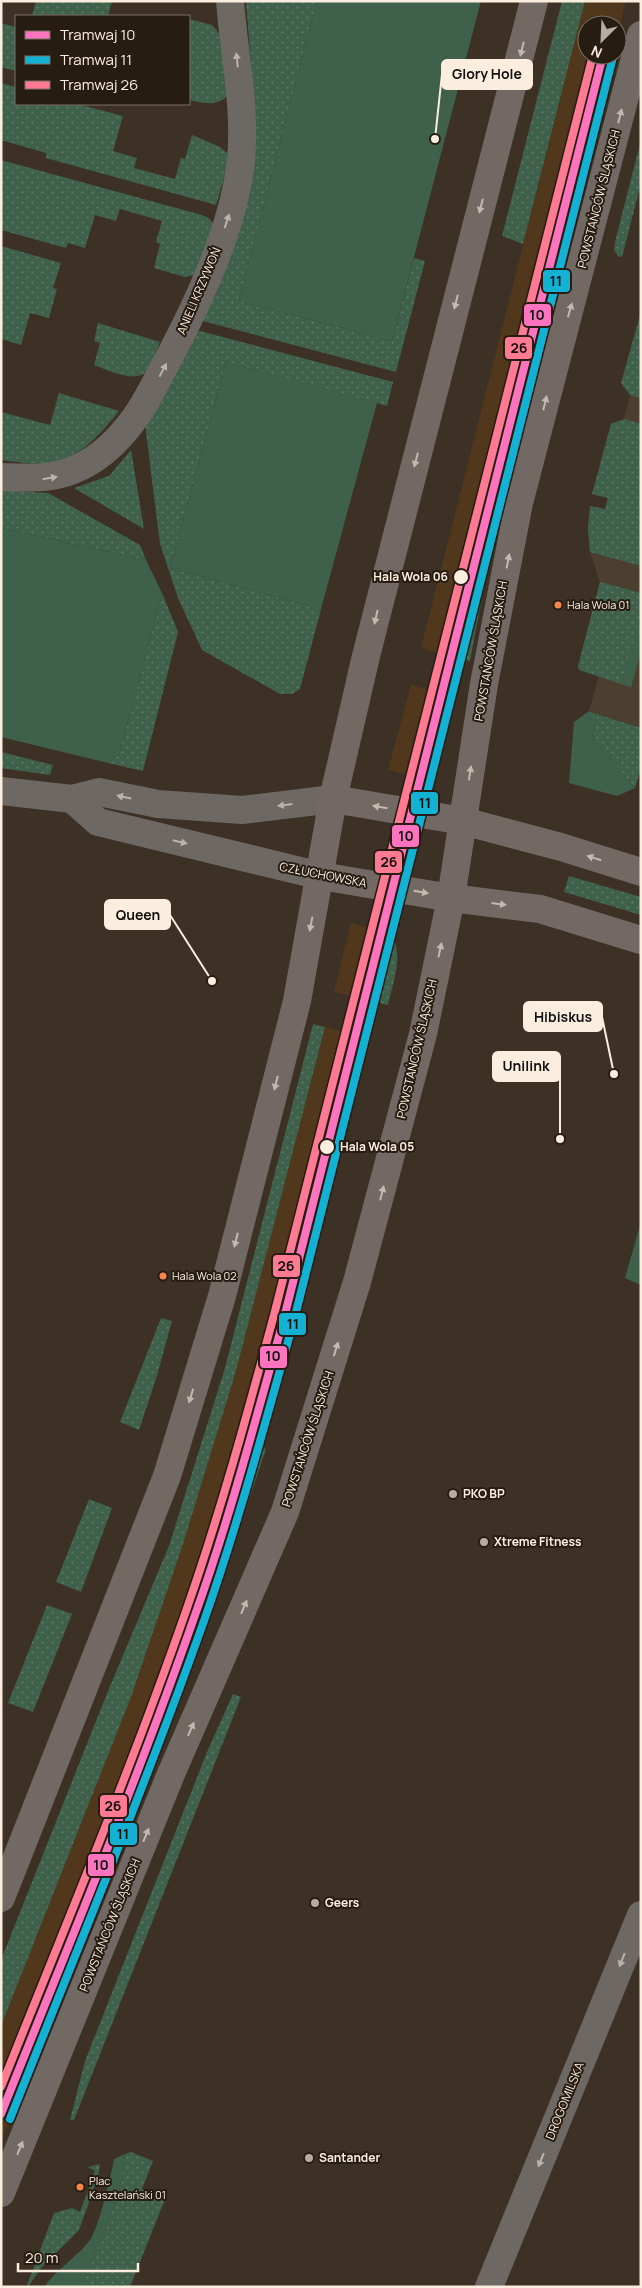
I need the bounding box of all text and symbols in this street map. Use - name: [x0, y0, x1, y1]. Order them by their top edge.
- legend: [15, 15, 190, 105]
- north arrow: [577, 15, 627, 65]
- text: Tramwaj 10: [60, 24, 136, 45]
- one-way arrow: [518, 41, 526, 56]
- text: N: [588, 42, 605, 63]
- text: Tramwaj 11: [60, 49, 132, 70]
- one-way arrow: [233, 52, 241, 68]
- callout: Glory Hole: [442, 60, 532, 89]
- text: Glory Hole: [452, 64, 522, 83]
- text: Tramwaj 26: [60, 74, 138, 95]
- one-way arrow: [616, 108, 624, 123]
- street label: POWSTAŃCÓW ŚLĄSKICH: [573, 128, 624, 270]
- one-way arrow: [477, 198, 485, 213]
- one-way arrow: [224, 213, 232, 228]
- street label: ANIELI KRZYWOŃ: [172, 244, 225, 337]
- line badge: 11: [542, 269, 571, 293]
- text: 11: [550, 271, 562, 290]
- one-way arrow: [452, 294, 460, 310]
- one-way arrow: [566, 302, 574, 317]
- line badge: 10: [523, 303, 552, 327]
- text: 10: [529, 305, 545, 324]
- line badge: 26: [504, 336, 533, 360]
- text: 26: [510, 338, 528, 357]
- one-way arrow: [158, 363, 167, 376]
- one-way arrow: [541, 395, 549, 411]
- one-way arrow: [412, 452, 420, 467]
- one-way arrow: [42, 473, 58, 481]
- one-way arrow: [504, 554, 512, 569]
- place label: Hala Wola 06: [373, 568, 448, 585]
- marker: Hala Wola 06: [452, 568, 470, 586]
- street label: POWSTAŃCÓW ŚLĄSKICH: [470, 579, 511, 722]
- place label: Hala Wola 01: [567, 597, 630, 612]
- marker: Hala Wola 01: [553, 600, 563, 610]
- one-way arrow: [372, 609, 380, 624]
- one-way arrow: [467, 764, 475, 780]
- line badge: 11: [410, 791, 439, 815]
- one-way arrow: [116, 793, 131, 801]
- text: 11: [419, 793, 431, 812]
- one-way arrow: [277, 801, 293, 809]
- one-way arrow: [372, 803, 388, 811]
- line badge: 10: [391, 824, 420, 848]
- text: 10: [398, 826, 414, 845]
- one-way arrow: [172, 838, 187, 846]
- line badge: 26: [374, 850, 403, 874]
- text: 26: [380, 852, 398, 871]
- one-way arrow: [586, 853, 601, 861]
- street label: CZŁUCHOWSKA: [278, 858, 369, 891]
- one-way arrow: [413, 889, 429, 897]
- callout: Queen: [105, 900, 170, 929]
- one-way arrow: [492, 900, 508, 908]
- text: Queen: [116, 905, 160, 924]
- one-way arrow: [307, 916, 315, 932]
- one-way arrow: [436, 942, 444, 957]
- street label: POWSTAŃCÓW ŚLĄSKICH: [392, 978, 441, 1120]
- callout: Hibiskus: [524, 1002, 602, 1031]
- text: Hibiskus: [534, 1007, 592, 1026]
- callout: Unilink: [493, 1052, 560, 1081]
- text: Unilink: [503, 1056, 550, 1075]
- one-way arrow: [272, 1075, 280, 1090]
- marker: Hala Wola 05: [318, 1138, 336, 1156]
- place label: Hala Wola 05: [340, 1138, 414, 1155]
- one-way arrow: [378, 1185, 386, 1200]
- one-way arrow: [232, 1233, 240, 1248]
- line badge: 26: [272, 1254, 301, 1278]
- text: 26: [277, 1256, 295, 1275]
- place label: Hala Wola 02: [172, 1268, 237, 1283]
- marker: Hala Wola 02: [158, 1271, 168, 1281]
- line badge: 11: [278, 1312, 307, 1336]
- text: 11: [287, 1314, 299, 1333]
- one-way arrow: [333, 1341, 341, 1356]
- line badge: 10: [259, 1345, 288, 1369]
- text: 10: [265, 1346, 281, 1365]
- street label: POWSTAŃCÓW ŚLĄSKICH: [277, 1369, 338, 1509]
- one-way arrow: [187, 1389, 195, 1404]
- place label: PKO BP: [463, 1485, 505, 1502]
- marker: PKO BP: [447, 1488, 459, 1500]
- place label: Xtreme Fitness: [494, 1533, 582, 1550]
- marker: Xtreme Fitness: [478, 1536, 490, 1548]
- one-way arrow: [240, 1600, 248, 1614]
- one-way arrow: [187, 1722, 195, 1736]
- line badge: 26: [99, 1794, 128, 1818]
- text: 26: [104, 1796, 122, 1815]
- line badge: 11: [109, 1822, 138, 1846]
- text: 11: [117, 1824, 129, 1843]
- one-way arrow: [143, 1828, 151, 1842]
- line badge: 10: [87, 1853, 115, 1877]
- text: 10: [93, 1855, 109, 1874]
- street label: POWSTAŃCÓW ŚLĄSKICH: [75, 1856, 144, 1994]
- place label: Geers: [325, 1894, 360, 1911]
- marker: Geers: [309, 1897, 321, 1909]
- one-way arrow: [618, 1953, 626, 1967]
- street label: DROGOMILSKA: [541, 2059, 588, 2142]
- one-way arrow: [16, 2141, 24, 2155]
- place label: Santander: [319, 2149, 380, 2166]
- marker: Santander: [303, 2152, 315, 2164]
- one-way arrow: [537, 2152, 545, 2167]
- place label: Plac Kasztelański 01: [89, 2173, 166, 2202]
- marker: Plac Kasztelański 01: [75, 2182, 85, 2192]
- scale bar: [18, 2240, 138, 2272]
- text: 20 m: [25, 2247, 58, 2268]

